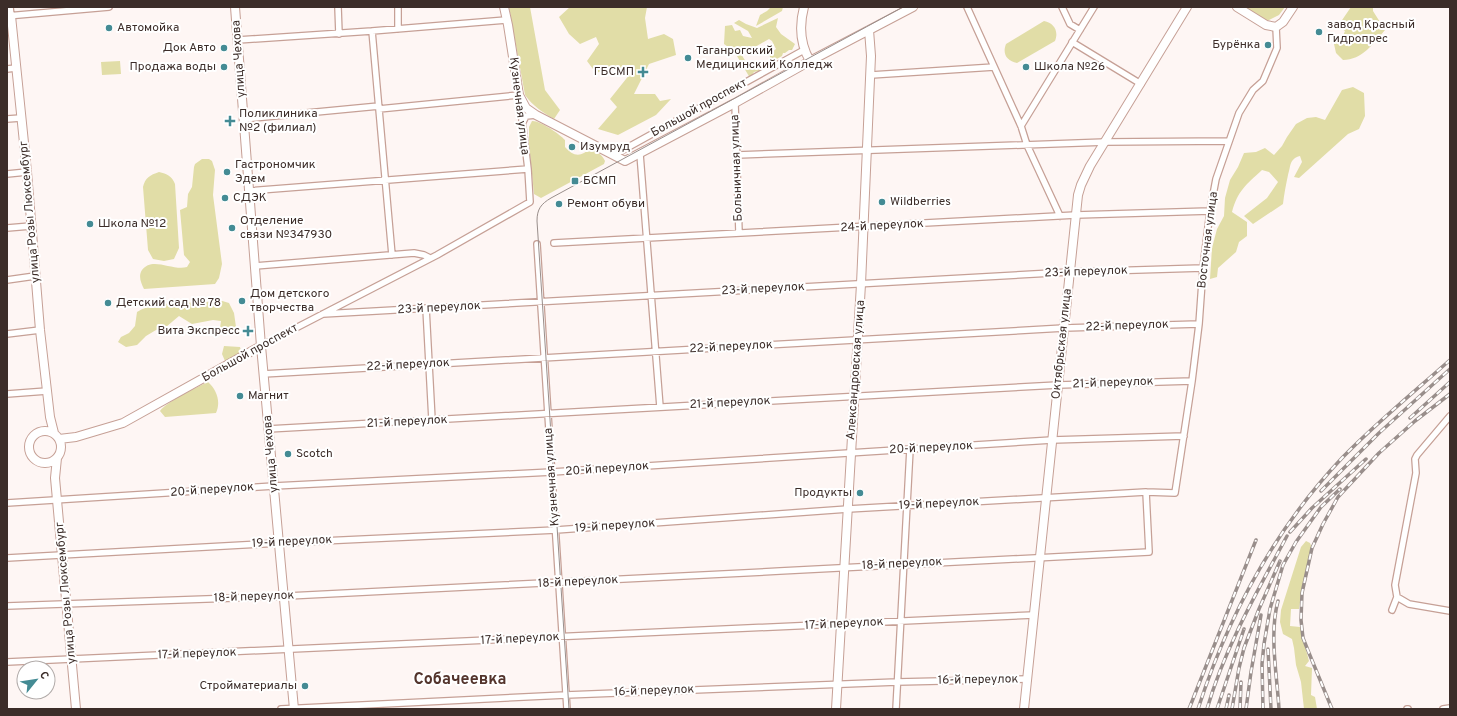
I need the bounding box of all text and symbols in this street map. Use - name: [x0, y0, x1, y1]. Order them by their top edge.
- place label: завод Красный Гидропрес: [1327, 17, 1415, 47]
- place label: Автомойка: [117, 20, 179, 36]
- street label: улица Чехова: [228, 20, 250, 98]
- marker: Автомойка: [104, 23, 114, 33]
- marker: завод Красный Гидропрес: [1314, 27, 1324, 37]
- place label: Бурёнка: [1212, 37, 1260, 53]
- place label: Док Авто: [163, 40, 216, 56]
- marker: Бурёнка: [1263, 40, 1273, 50]
- marker: Док Авто: [219, 43, 229, 53]
- place label: Таганрогский Медицинский Колледж: [696, 43, 833, 73]
- marker: Таганрогский Медицинский Колледж: [683, 53, 693, 63]
- street label: Кузнечная улица: [505, 56, 533, 156]
- place label: Продажа воды: [130, 59, 216, 75]
- place label: Школа №26: [1034, 59, 1105, 75]
- marker: Продажа воды: [219, 62, 229, 72]
- marker: Школа №26: [1021, 62, 1031, 72]
- place label: ГБСМП: [594, 64, 634, 80]
- marker: ГБСМП: [637, 66, 649, 78]
- street label: Большой проспект: [648, 75, 750, 141]
- place label: Поликлиника №2 (филиал): [239, 106, 317, 136]
- street label: Больничная улица: [727, 114, 747, 222]
- marker: Поликлиника №2 (филиал): [224, 115, 236, 127]
- place label: Изумруд: [580, 139, 630, 155]
- street label: улица Розы Люксембург: [16, 140, 44, 284]
- marker: Изумруд: [567, 142, 577, 152]
- place label: Гастрономчик Эдем: [235, 157, 316, 187]
- marker: Гастрономчик Эдем: [222, 167, 232, 177]
- place label: БСМП: [583, 173, 616, 189]
- marker: БСМП: [570, 176, 580, 186]
- place label: СДЭК: [233, 190, 267, 206]
- street label: Восточная улица: [1194, 191, 1222, 289]
- marker: СДЭК: [220, 193, 230, 203]
- place label: Wildberries: [890, 194, 951, 210]
- place label: Ремонт обуви: [567, 196, 645, 212]
- marker: Wildberries: [877, 197, 887, 207]
- marker: Ремонт обуви: [554, 199, 564, 209]
- place label: Отделение связи №347930: [240, 213, 332, 243]
- place label: Школа №12: [98, 216, 166, 232]
- street label: 24-й переулок: [840, 216, 924, 236]
- marker: Школа №12: [85, 219, 95, 229]
- marker: Отделение связи №347930: [227, 223, 237, 233]
- street label: 23-й переулок: [1044, 263, 1128, 281]
- street label: 23-й переулок: [721, 279, 805, 299]
- place label: Дом детского творчества: [250, 286, 330, 316]
- street label: Октябрьская улица: [1048, 288, 1076, 400]
- place label: Детский сад № 78: [116, 295, 221, 311]
- marker: Дом детского творчества: [237, 296, 247, 306]
- marker: Детский сад № 78: [103, 298, 113, 308]
- street label: 23-й переулок: [397, 298, 481, 318]
- street label: Александровская улица: [843, 299, 869, 441]
- street label: 22-й переулок: [1085, 317, 1169, 335]
- street label: Большой проспект: [199, 320, 301, 386]
- place label: Вита Экспресс: [157, 323, 240, 339]
- marker: Вита Экспресс: [243, 326, 253, 336]
- street label: 22-й переулок: [689, 337, 773, 357]
- street label: 22-й переулок: [366, 355, 450, 375]
- street label: 21-й переулок: [1072, 374, 1154, 392]
- place label: Магнит: [248, 388, 289, 404]
- marker: Магнит: [235, 391, 245, 401]
- street label: 21-й переулок: [689, 393, 771, 413]
- street label: 21-й переулок: [366, 412, 448, 432]
- street label: улица Чехова: [260, 415, 282, 493]
- street label: Кузнечная улица: [541, 427, 563, 527]
- street label: 20-й переулок: [889, 438, 973, 458]
- place label: Scotch: [296, 446, 333, 462]
- marker: Scotch: [283, 449, 293, 459]
- street label: 20-й переулок: [565, 458, 650, 480]
- street label: 20-й переулок: [170, 479, 255, 501]
- place label: Продукты: [794, 485, 852, 501]
- marker: Продукты: [855, 488, 865, 498]
- street label: 19-й переулок: [898, 494, 980, 514]
- street label: 19-й переулок: [574, 515, 656, 537]
- street label: улица Розы Люксембург: [52, 521, 80, 665]
- street label: 19-й переулок: [251, 532, 333, 552]
- street label: 18-й переулок: [861, 554, 943, 574]
- street label: 18-й переулок: [537, 572, 619, 592]
- street label: 18-й переулок: [213, 588, 295, 606]
- street label: 17-й переулок: [804, 614, 884, 634]
- street label: 17-й переулок: [480, 629, 560, 649]
- street label: 17-й переулок: [157, 645, 237, 663]
- north arrow: [16, 660, 56, 700]
- text: С: [36, 669, 52, 682]
- district label: Собачеевка: [414, 670, 506, 690]
- street label: 16-й переулок: [938, 671, 1018, 689]
- place label: Стройматериалы: [199, 678, 297, 694]
- marker: Стройматериалы: [300, 681, 310, 691]
- street label: 16-й переулок: [614, 682, 695, 700]

